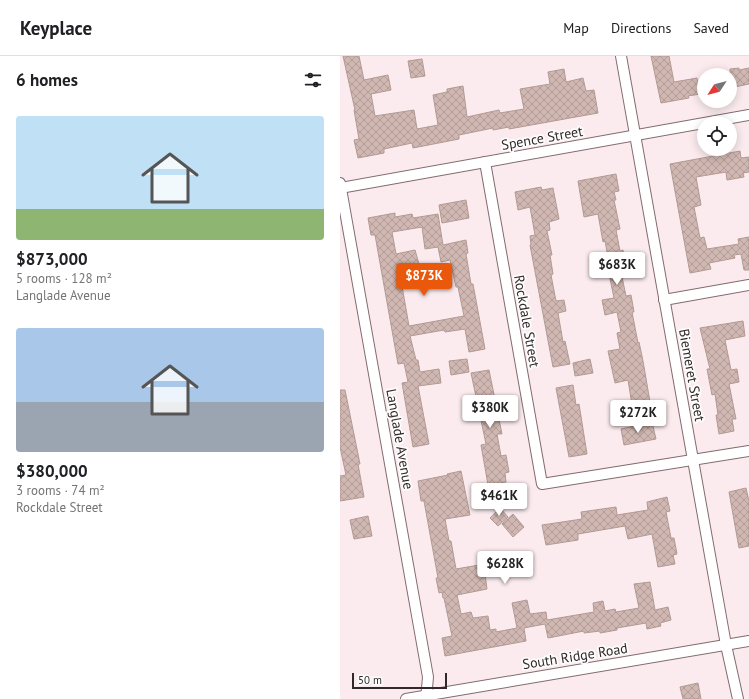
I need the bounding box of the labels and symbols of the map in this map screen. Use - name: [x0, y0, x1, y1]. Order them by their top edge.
- north arrow: [697, 68, 737, 108]
- street label: Spence Street: [500, 122, 584, 154]
- pin: $683K: [589, 252, 645, 286]
- pin: $873K: [396, 263, 452, 297]
- street label: Rockdale Street: [510, 273, 544, 369]
- street label: Biemeret Street: [675, 327, 709, 423]
- street label: Langlade Avenue: [382, 387, 418, 491]
- pin: $380K: [462, 395, 518, 429]
- pin: $272K: [610, 400, 666, 434]
- pin: $461K: [471, 483, 527, 517]
- pin: $628K: [477, 551, 533, 585]
- street label: South Ridge Road: [521, 639, 629, 673]
- scale bar: [352, 671, 447, 690]

